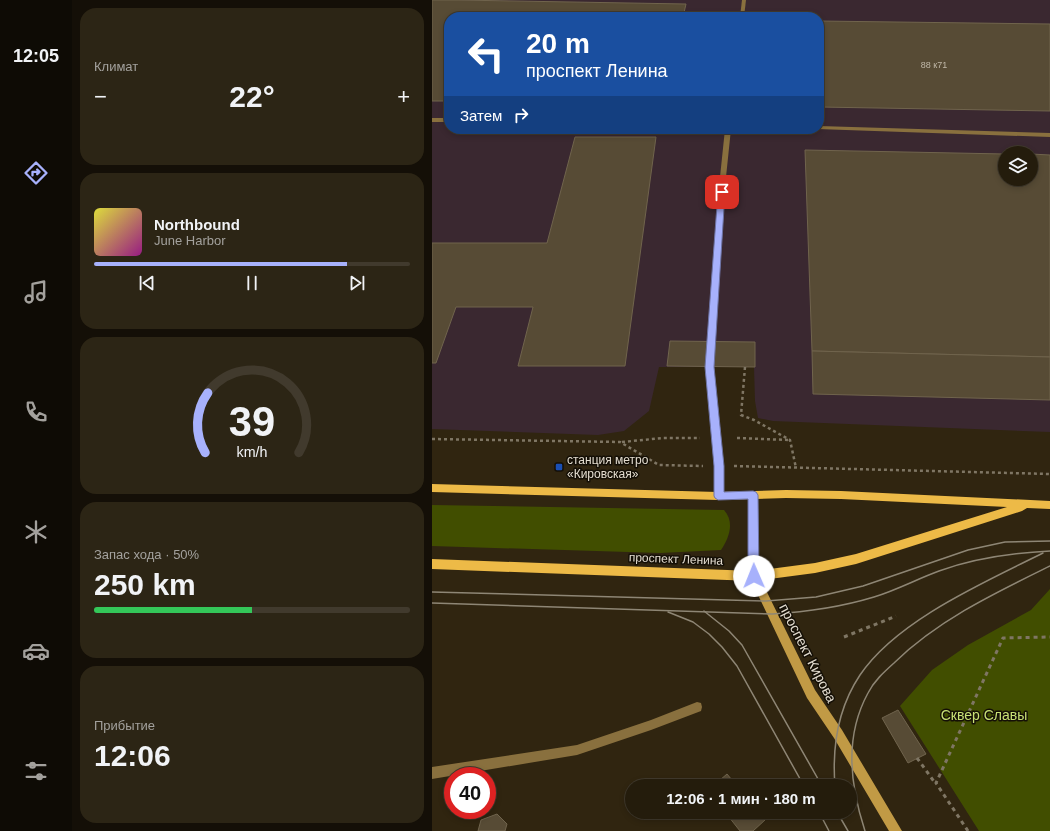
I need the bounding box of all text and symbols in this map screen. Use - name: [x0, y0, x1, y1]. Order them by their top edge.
- icon: left: [460, 28, 512, 80]
- text: 20 m: [526, 28, 590, 59]
- text: 12:05: [13, 46, 59, 66]
- text: Климат: [94, 59, 138, 74]
- house number: 88 к71: [921, 60, 947, 70]
- text: проспект Ленина: [526, 61, 668, 81]
- text: 22°: [229, 80, 275, 113]
- text: −: [94, 84, 107, 109]
- text: +: [397, 84, 410, 109]
- icon: right: [510, 104, 532, 126]
- text: Затем: [460, 107, 502, 124]
- map controls: [998, 146, 1038, 186]
- button: layers: [998, 146, 1038, 186]
- icon: directions: [22, 159, 50, 187]
- pin: [705, 175, 739, 209]
- icon: arrive: [711, 181, 733, 203]
- text: Northbound: [154, 216, 240, 233]
- text: June Harbor: [154, 233, 226, 248]
- icon: previous: [136, 272, 158, 294]
- icon: pause: [241, 272, 263, 294]
- icon: next: [346, 272, 368, 294]
- icon: music: [22, 278, 50, 306]
- icon: phone: [22, 398, 50, 426]
- text: 39: [229, 398, 275, 445]
- text: km/h: [237, 444, 268, 460]
- place label: станция метро «Кировская»: [567, 453, 649, 481]
- marker: станция метро «Кировская»: [554, 462, 564, 472]
- icon: climate: [22, 518, 50, 546]
- text: Запас хода · 50%: [94, 547, 199, 562]
- street label: проспект Ленина: [629, 550, 724, 568]
- position arrow: [733, 555, 775, 597]
- text: 250 km: [94, 568, 196, 601]
- street label: проспект Кирова: [776, 601, 840, 705]
- icon: car: [22, 637, 50, 665]
- park label: Сквер Славы: [941, 707, 1027, 723]
- text: Прибытие: [94, 718, 155, 733]
- text: 12:06: [94, 739, 171, 772]
- icon: filters: [22, 757, 50, 785]
- speed limit sign: 40: [444, 767, 496, 819]
- text: 12:06 · 1 мин · 180 m: [666, 790, 816, 807]

